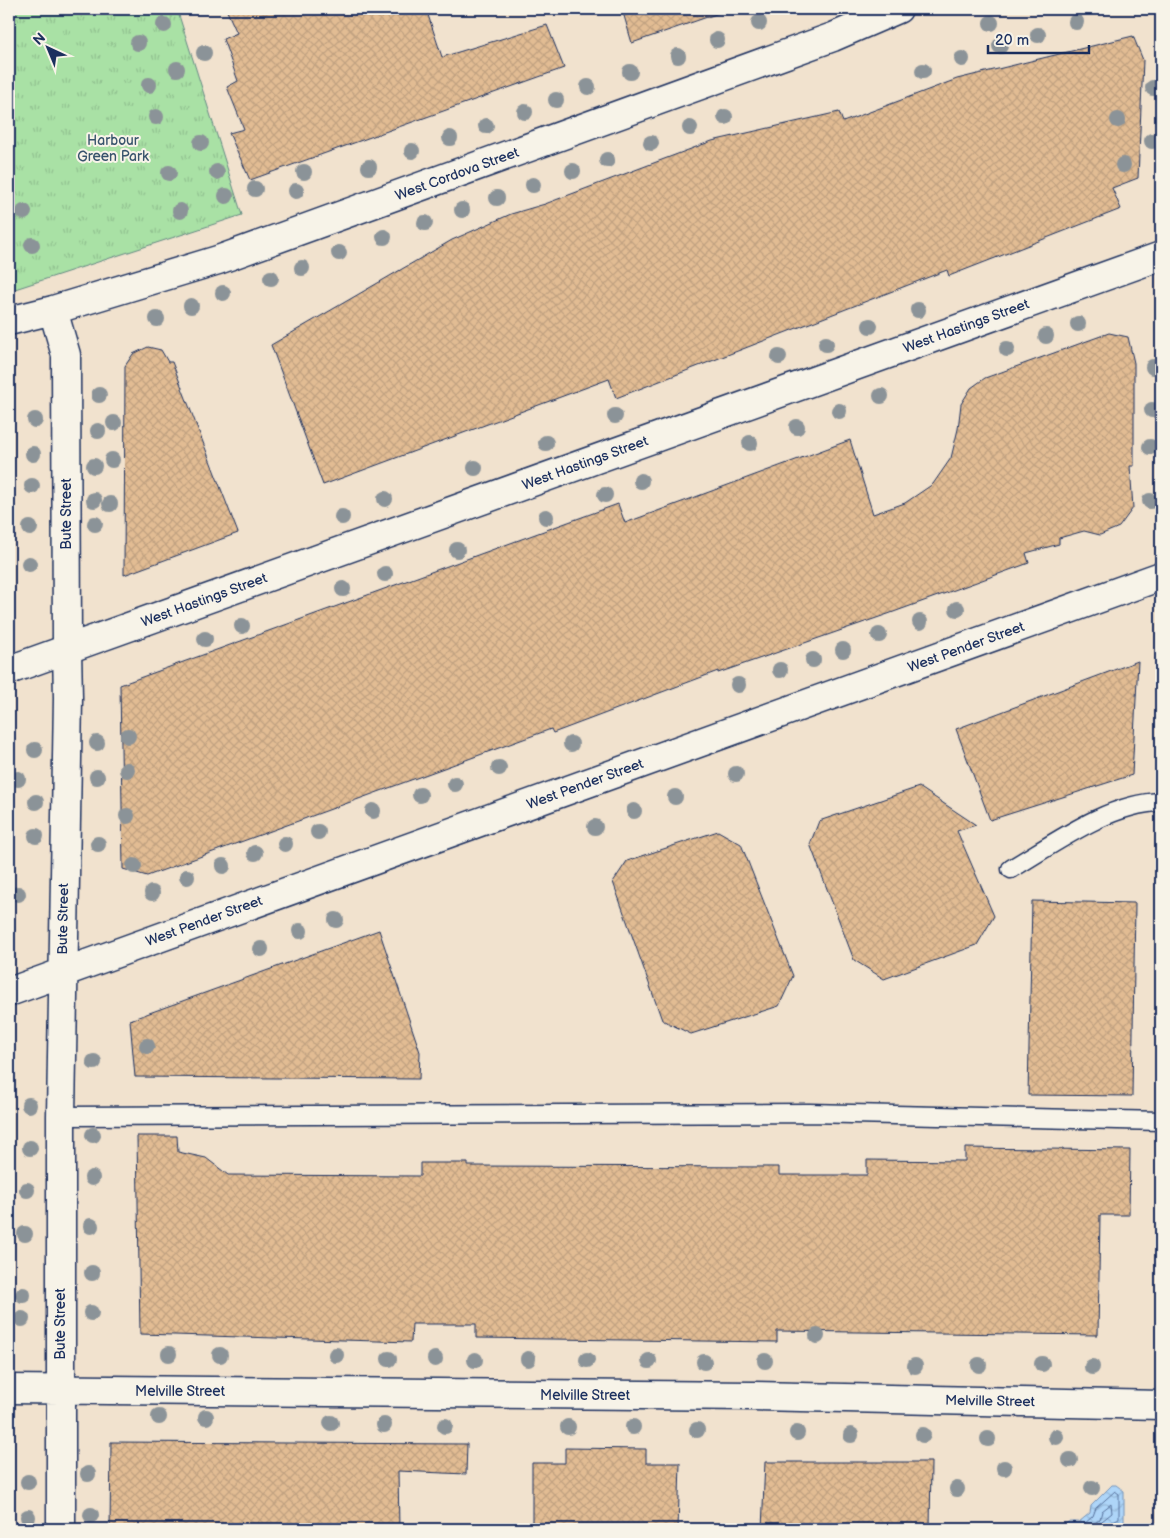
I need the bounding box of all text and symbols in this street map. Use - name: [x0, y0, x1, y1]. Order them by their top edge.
- north arrow: [22, 22, 72, 72]
- scale bar: [988, 22, 1089, 54]
- text: N: [30, 29, 49, 49]
- text: 20 m: [995, 31, 1029, 50]
- park label: Harbour Green Park: [77, 132, 149, 165]
- street label: West Cordova Street: [393, 143, 522, 204]
- street label: West Hastings Street: [901, 295, 1032, 357]
- street label: West Hastings Street: [520, 432, 651, 494]
- street label: Bute Street: [58, 478, 75, 550]
- street label: West Hastings Street: [139, 569, 270, 631]
- street label: West Pender Street: [905, 618, 1027, 676]
- street label: West Pender Street: [524, 755, 646, 813]
- street label: Bute Street: [54, 882, 72, 955]
- street label: West Pender Street: [143, 892, 265, 950]
- street label: Bute Street: [52, 1288, 69, 1360]
- street label: Melville Street: [135, 1383, 226, 1400]
- street label: Melville Street: [540, 1387, 631, 1404]
- street label: Melville Street: [945, 1392, 1036, 1410]

